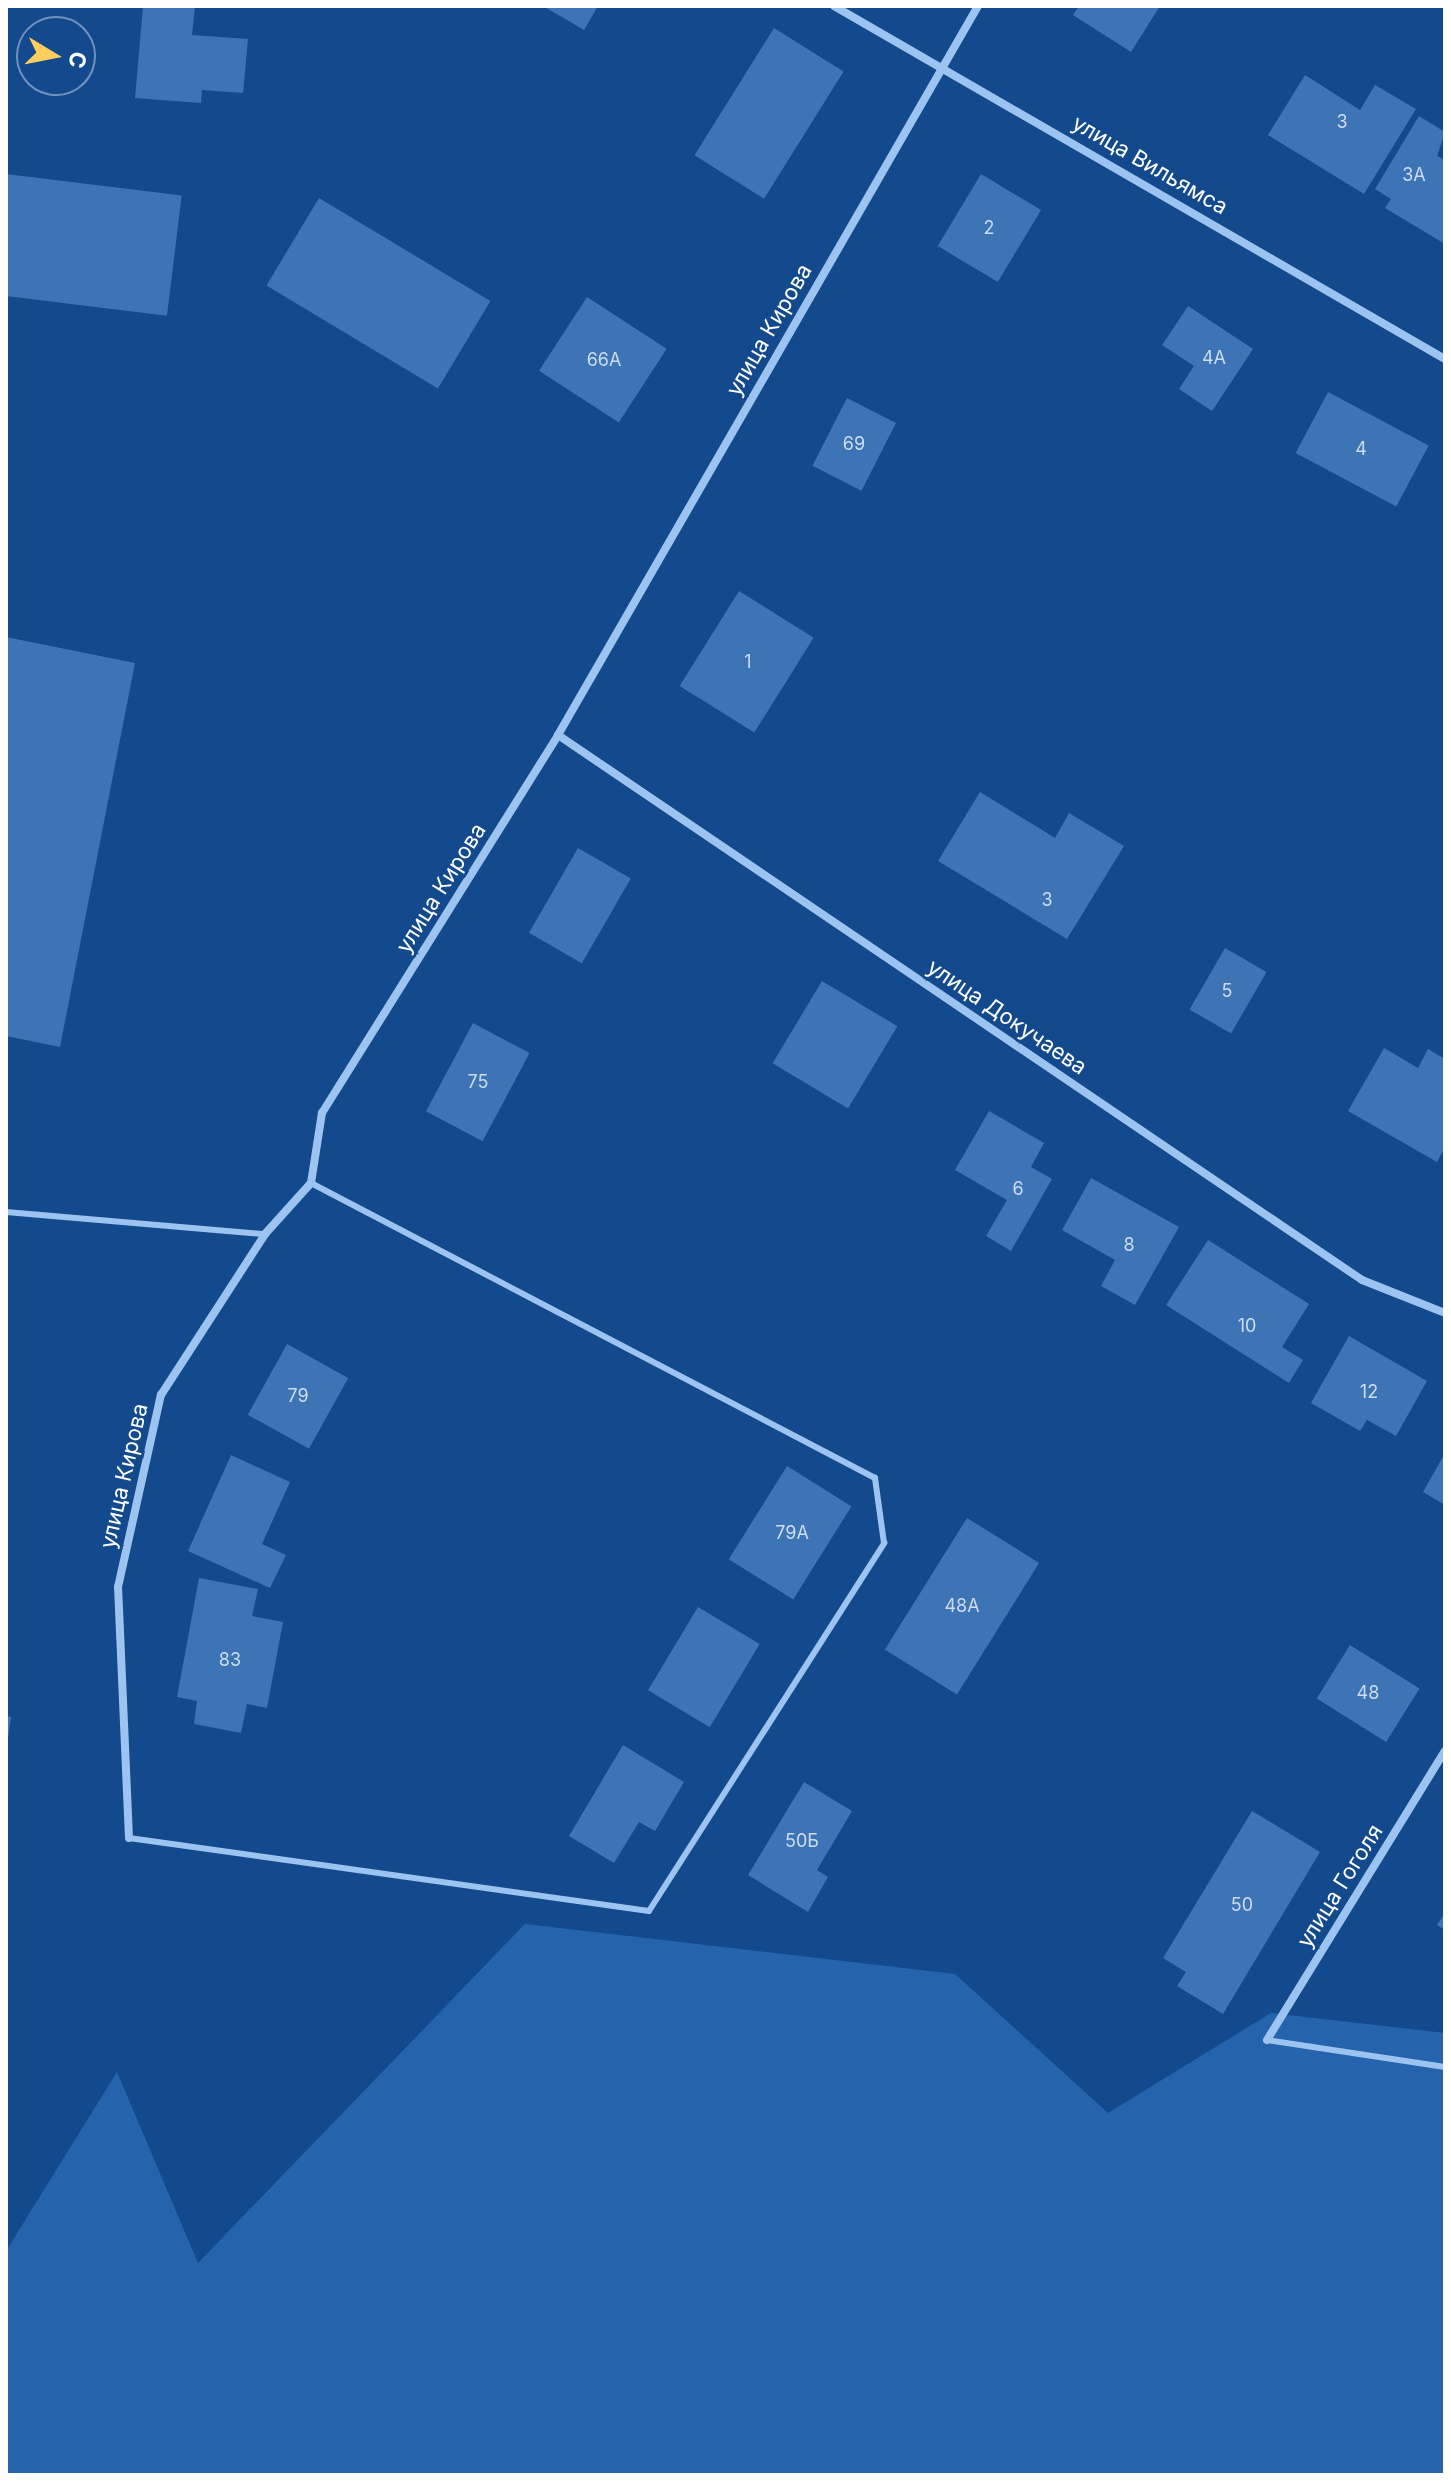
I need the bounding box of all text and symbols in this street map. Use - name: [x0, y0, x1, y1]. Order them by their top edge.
- north arrow: [16, 16, 96, 96]
- text: С: [63, 50, 92, 70]
- street label: улица Вильямса: [1067, 110, 1233, 220]
- house number: 3: [1336, 111, 1348, 133]
- house number: 3А: [1402, 164, 1426, 186]
- house number: 2: [984, 217, 994, 239]
- street label: улица Кирова: [721, 259, 817, 401]
- house number: 4А: [1202, 347, 1226, 369]
- house number: 66А: [587, 349, 621, 371]
- house number: 69: [843, 433, 865, 455]
- house number: 4: [1355, 438, 1367, 460]
- house number: 1: [744, 651, 752, 673]
- street label: улица Кирова: [391, 818, 491, 958]
- house number: 3: [1041, 889, 1053, 911]
- street label: улица Докучаева: [922, 954, 1092, 1080]
- house number: 5: [1222, 980, 1232, 1002]
- house number: 75: [468, 1071, 488, 1093]
- house number: 6: [1012, 1178, 1024, 1200]
- house number: 8: [1123, 1234, 1135, 1256]
- house number: 10: [1238, 1315, 1256, 1337]
- house number: 12: [1360, 1381, 1378, 1403]
- house number: 79: [287, 1385, 309, 1407]
- street label: улица Кирова: [94, 1401, 154, 1551]
- house number: 79А: [775, 1522, 809, 1544]
- house number: 48А: [944, 1595, 980, 1617]
- house number: 83: [219, 1649, 241, 1671]
- house number: 48: [1357, 1682, 1379, 1704]
- street label: улица Гоголя: [1292, 1820, 1388, 1952]
- house number: 50Б: [785, 1830, 819, 1852]
- house number: 50: [1231, 1894, 1253, 1916]

